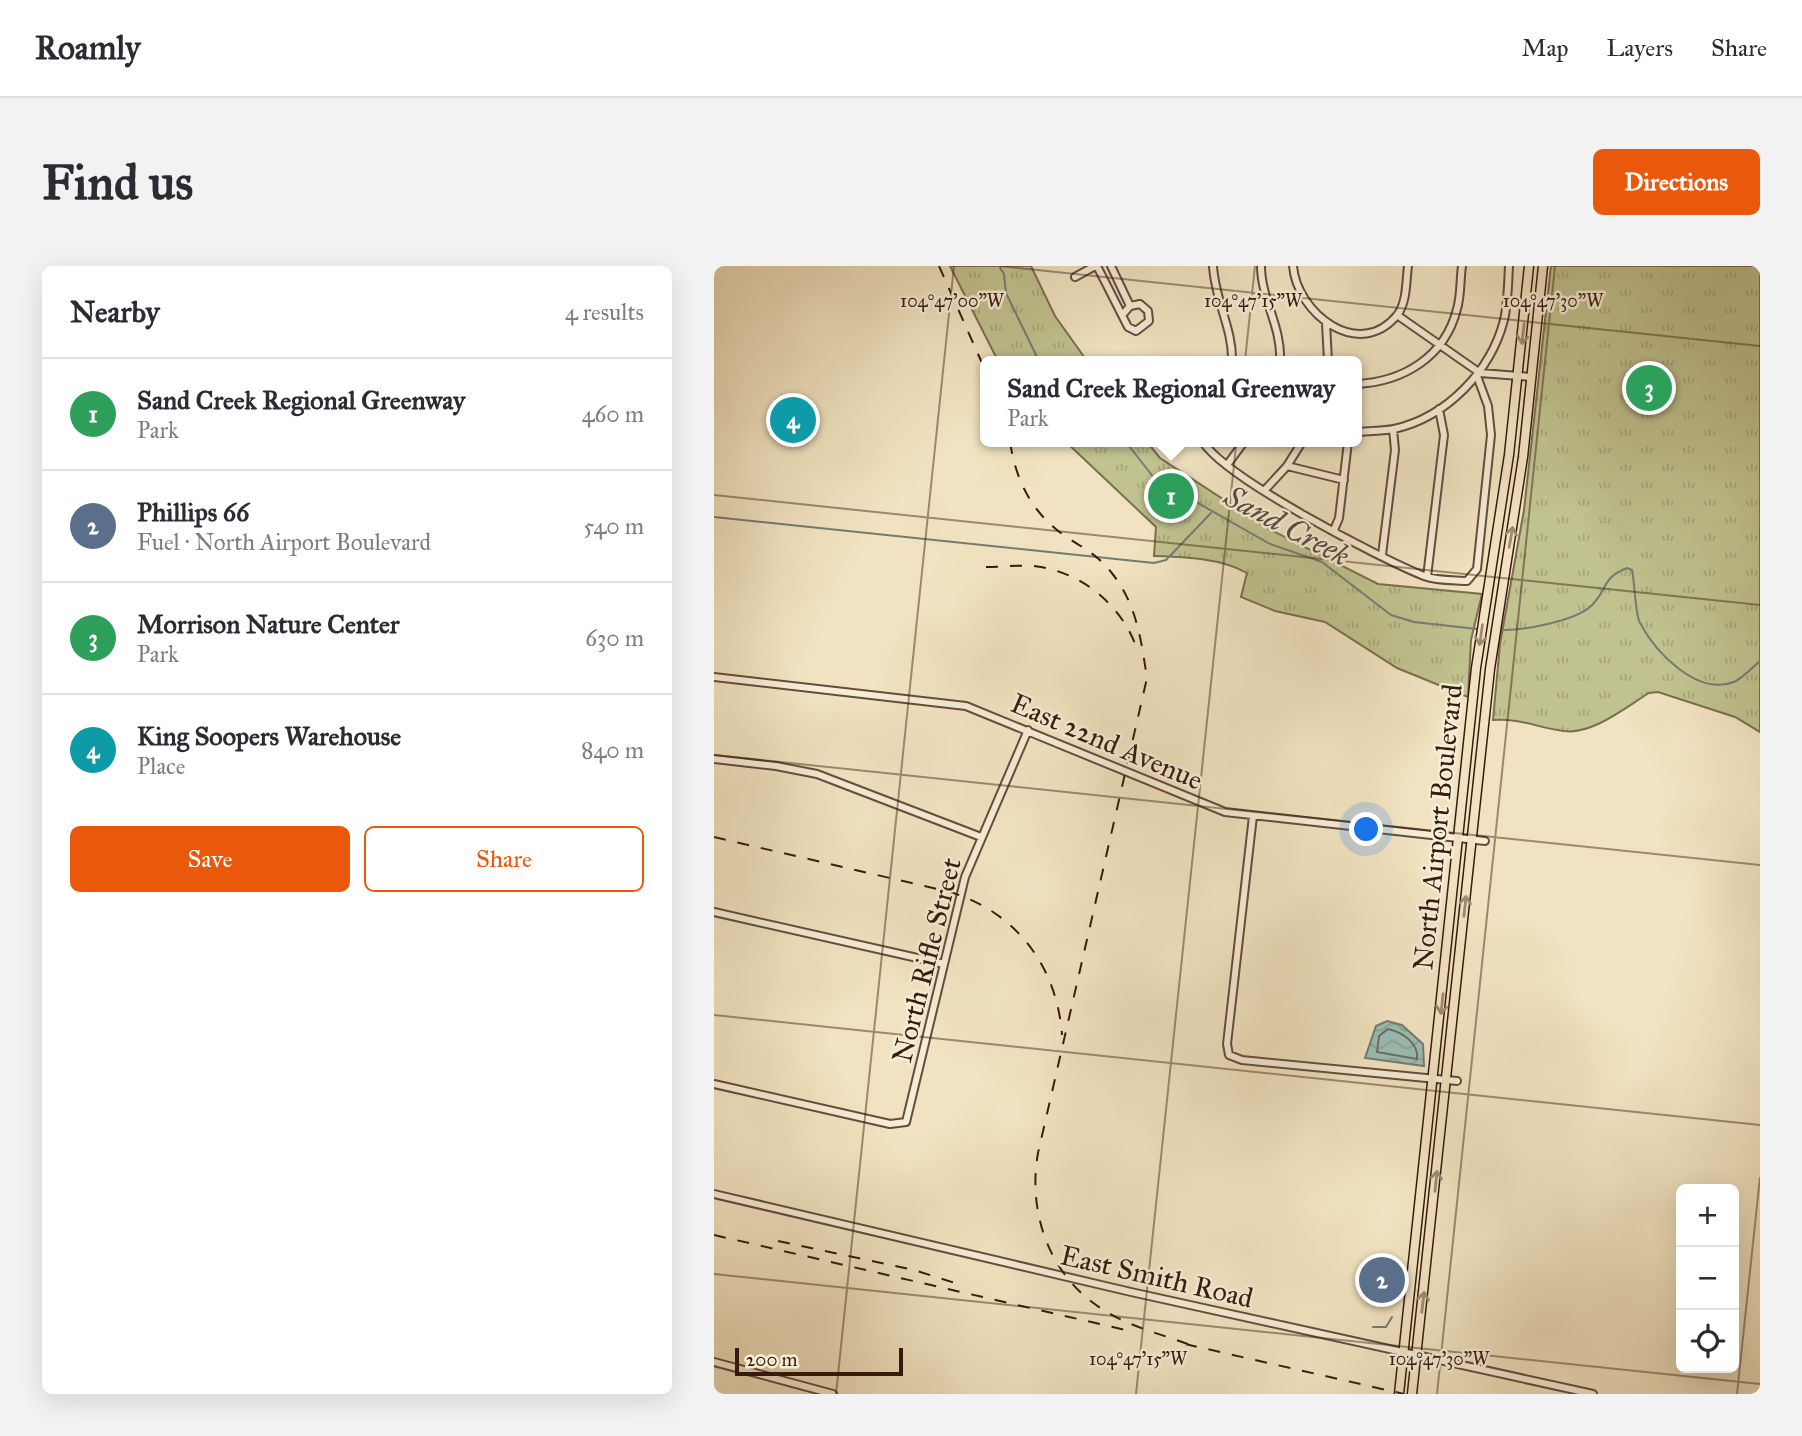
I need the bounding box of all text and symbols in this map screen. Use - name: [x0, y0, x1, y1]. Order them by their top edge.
- text: Roamly: [35, 28, 140, 68]
- text: Map: [1522, 33, 1569, 63]
- text: Layers: [1607, 33, 1673, 63]
- text: Share: [1711, 33, 1767, 63]
- button: Directions: [1593, 149, 1760, 215]
- text: Find us: [42, 153, 193, 212]
- text: 104°47'00"W: [900, 290, 1005, 312]
- text: 104°47'15"W: [1204, 290, 1303, 312]
- text: 104°47'30"W: [1503, 290, 1604, 312]
- text: Nearby: [70, 294, 160, 330]
- text: 4 results: [565, 298, 644, 326]
- one-way arrow: [1516, 322, 1529, 345]
- popup: [980, 356, 1362, 447]
- pin: 3: [1626, 362, 1672, 414]
- text: Sand Creek Regional Greenway: [1007, 372, 1335, 404]
- text: Sand Creek Regional Greenway: [137, 384, 465, 416]
- pin: 4: [770, 394, 816, 446]
- text: 1: [88, 400, 98, 428]
- text: 460 m: [582, 400, 644, 428]
- text: Park: [1007, 404, 1049, 432]
- text: Park: [137, 416, 179, 444]
- pin: 1: [1148, 470, 1194, 522]
- water label: Sand Creek: [1217, 478, 1356, 574]
- text: Phillips 66: [137, 496, 249, 528]
- text: 2: [87, 512, 99, 540]
- text: 540 m: [583, 512, 644, 540]
- one-way arrow: [1504, 526, 1518, 549]
- text: Fuel · North Airport Boulevard: [137, 528, 431, 556]
- text: Morrison Nature Center: [137, 608, 400, 640]
- one-way arrow: [1474, 623, 1487, 646]
- text: 3: [88, 624, 98, 652]
- text: 630 m: [585, 624, 644, 652]
- text: Park: [137, 640, 179, 668]
- street label: North Airport Boulevard: [1405, 682, 1470, 972]
- street label: East 22nd Avenue: [1006, 685, 1208, 798]
- text: King Soopers Warehouse: [137, 720, 401, 752]
- text: 4: [87, 736, 99, 764]
- text: 840 m: [581, 736, 644, 764]
- text: Place: [137, 752, 185, 780]
- your location: [1349, 812, 1383, 846]
- button: Save: [70, 826, 350, 892]
- button: Share: [364, 826, 644, 892]
- street label: North Rifle Street: [884, 854, 969, 1066]
- one-way arrow: [1459, 895, 1472, 918]
- one-way arrow: [1435, 992, 1448, 1014]
- one-way arrow: [1430, 1170, 1443, 1193]
- map controls: [1676, 1184, 1739, 1373]
- button: +: [1676, 1184, 1739, 1247]
- street label: East Smith Road: [1057, 1237, 1257, 1316]
- button: −: [1676, 1247, 1739, 1310]
- pin: 2: [1359, 1254, 1405, 1306]
- one-way arrow: [1417, 1291, 1430, 1313]
- button: locate: [1676, 1310, 1739, 1373]
- scale bar: [735, 1345, 903, 1377]
- text: 200 m: [746, 1348, 798, 1371]
- text: 104°47'15"W: [1089, 1348, 1188, 1370]
- text: 104°47'30"W: [1389, 1348, 1490, 1370]

